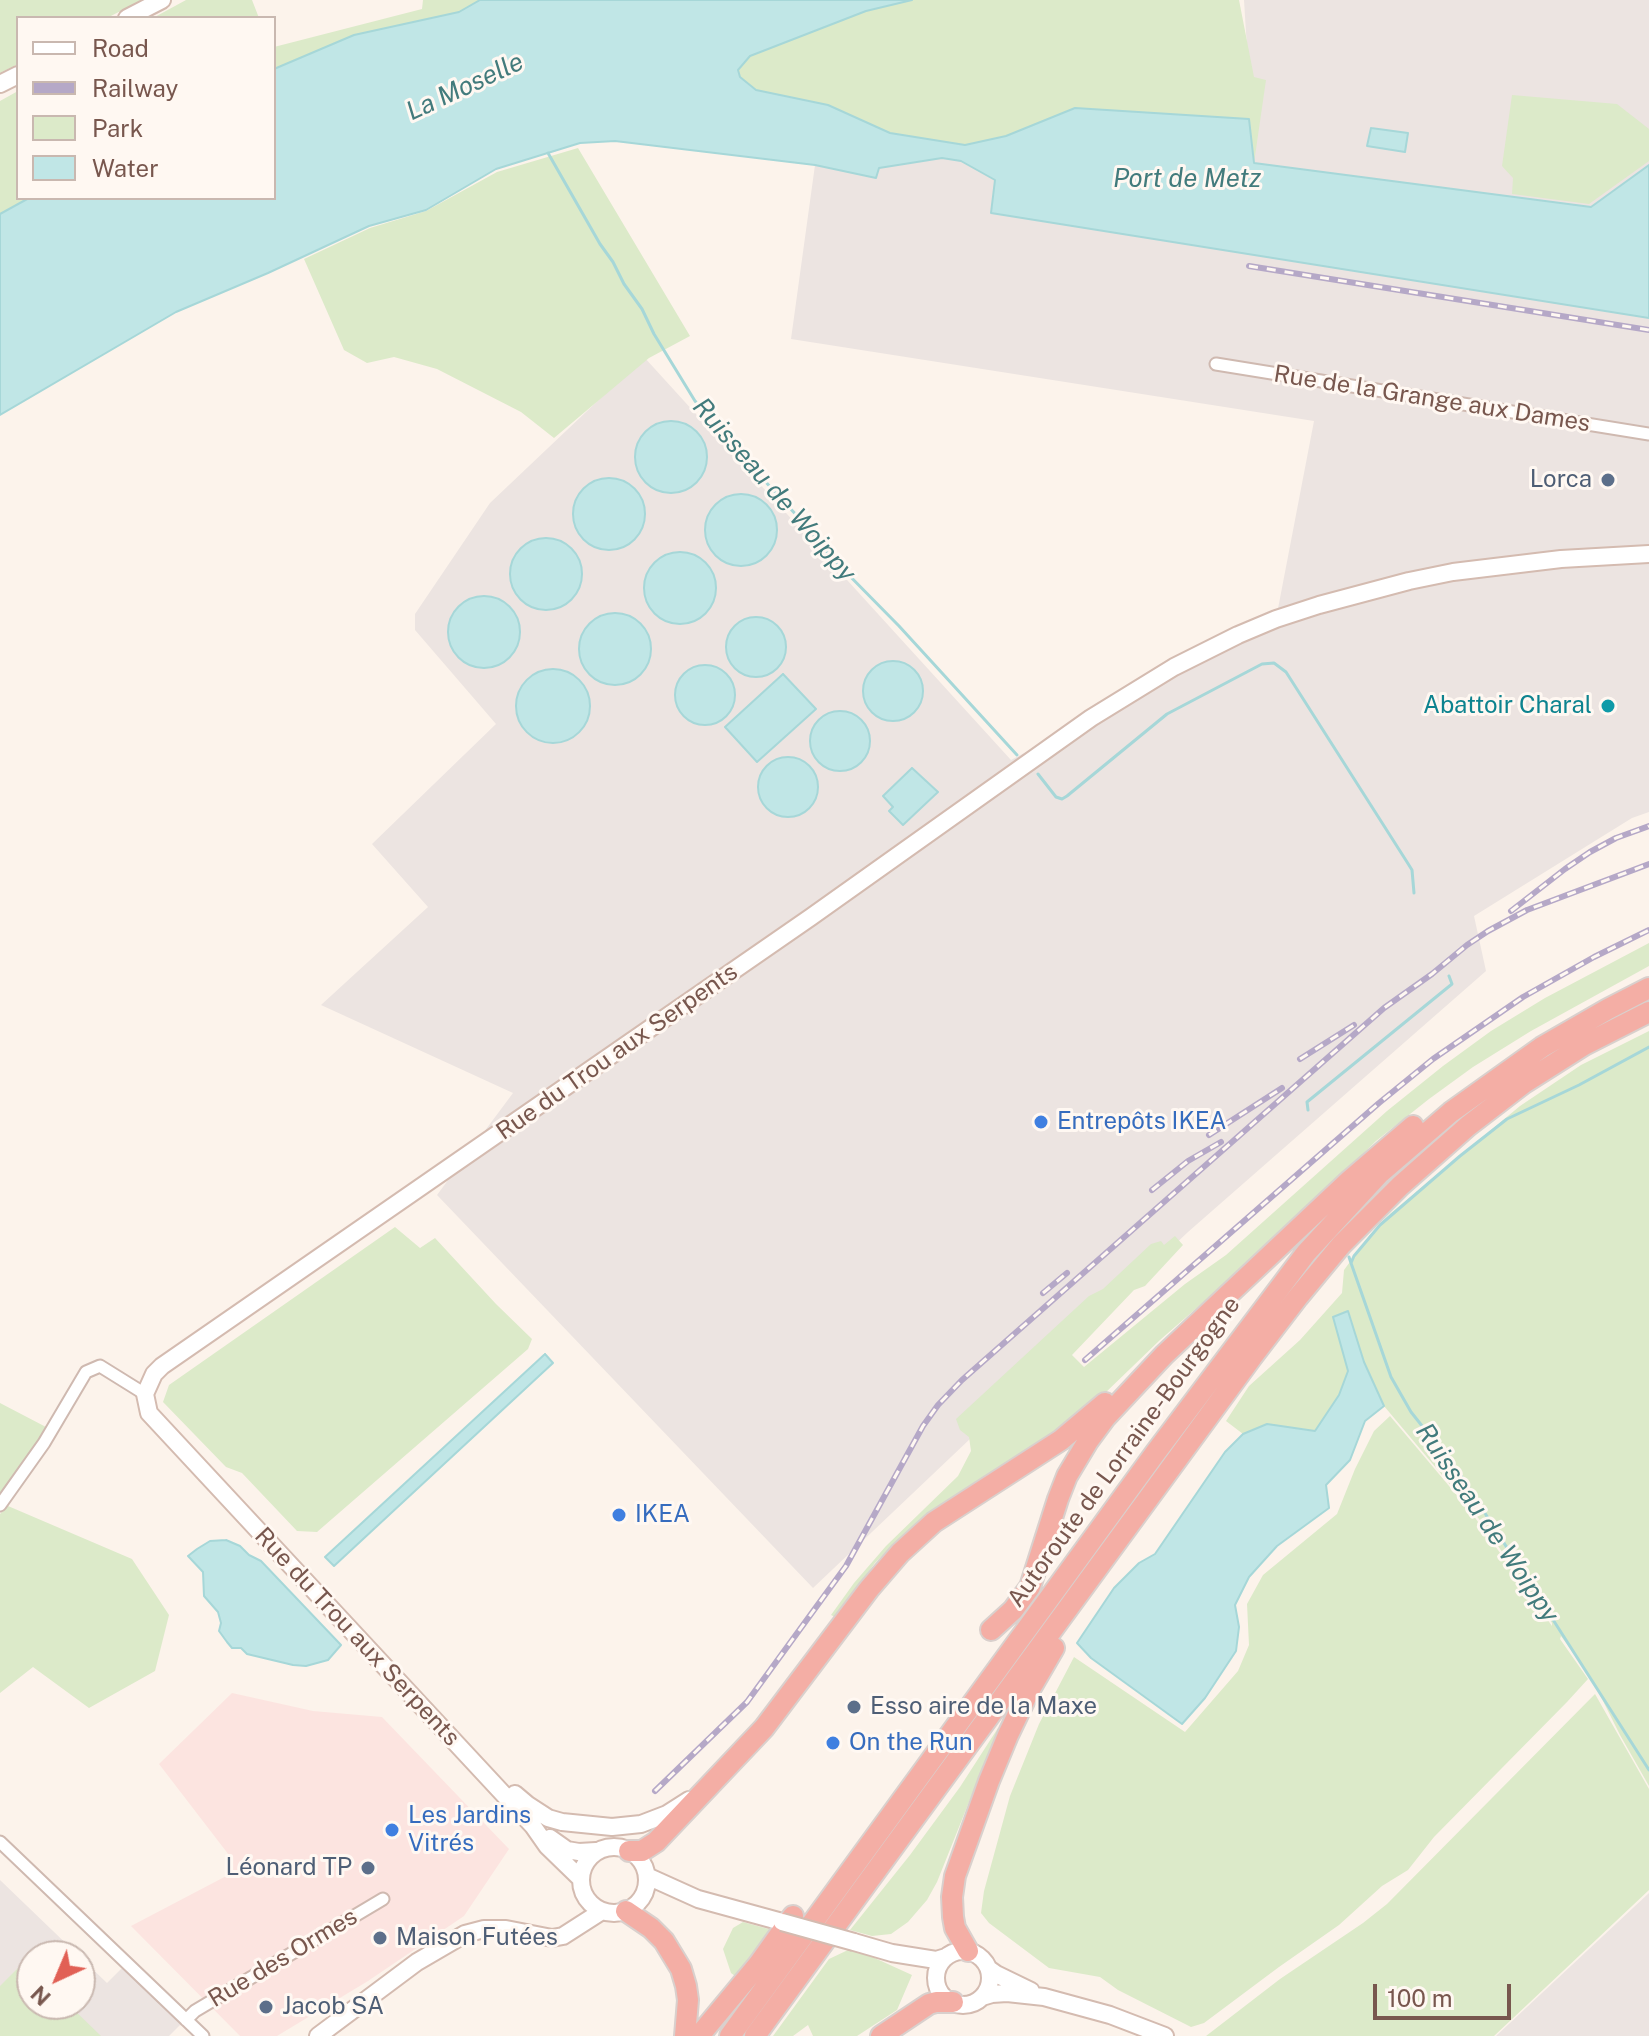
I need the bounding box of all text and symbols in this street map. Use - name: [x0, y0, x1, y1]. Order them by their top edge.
- legend: [16, 16, 276, 200]
- text: Road: [92, 34, 149, 62]
- water label: La Moselle: [401, 46, 529, 128]
- text: Railway: [92, 74, 178, 102]
- text: Park: [92, 114, 143, 142]
- text: Water: [92, 154, 159, 182]
- water label: Port de Metz: [1113, 163, 1261, 195]
- street label: Rue de la Grange aux Dames: [1272, 360, 1592, 438]
- water label: Ruisseau de Woippy: [686, 392, 862, 588]
- place label: Lorca: [1530, 466, 1592, 494]
- marker: Lorca: [1599, 471, 1617, 489]
- place label: Abattoir Charal: [1423, 692, 1592, 720]
- marker: Abattoir Charal: [1599, 697, 1617, 715]
- street label: Rue du Trou aux Serpents: [491, 958, 743, 1146]
- place label: Entrepôts IKEA: [1057, 1108, 1227, 1136]
- marker: Entrepôts IKEA: [1032, 1113, 1050, 1131]
- street label: Autoroute de Lorraine-Bourgogne: [1002, 1291, 1246, 1613]
- water label: Ruisseau de Woippy: [1409, 1418, 1565, 1628]
- place label: IKEA: [635, 1501, 690, 1529]
- marker: IKEA: [610, 1506, 628, 1524]
- street label: Rue du Trou aux Serpents: [248, 1522, 466, 1752]
- place label: Esso aire de la Maxe: [870, 1693, 1097, 1721]
- marker: Esso aire de la Maxe: [845, 1698, 863, 1716]
- place label: On the Run: [849, 1729, 973, 1757]
- marker: On the Run: [824, 1734, 842, 1752]
- place label: Les Jardins Vitrés: [408, 1802, 531, 1858]
- marker: Les Jardins Vitrés: [383, 1821, 401, 1839]
- place label: Léonard TP: [226, 1854, 352, 1882]
- marker: Léonard TP: [359, 1859, 377, 1877]
- street label: Rue des Ormes: [203, 1902, 363, 2014]
- place label: Maison Futées: [396, 1924, 558, 1952]
- marker: Maison Futées: [371, 1929, 389, 1947]
- north arrow: [16, 1940, 96, 2020]
- scale bar: [1377, 1968, 1515, 2018]
- text: N: [25, 1980, 56, 2011]
- text: 100 m: [1387, 1984, 1453, 2012]
- place label: Jacob SA: [282, 1993, 384, 2021]
- marker: Jacob SA: [257, 1998, 275, 2016]

